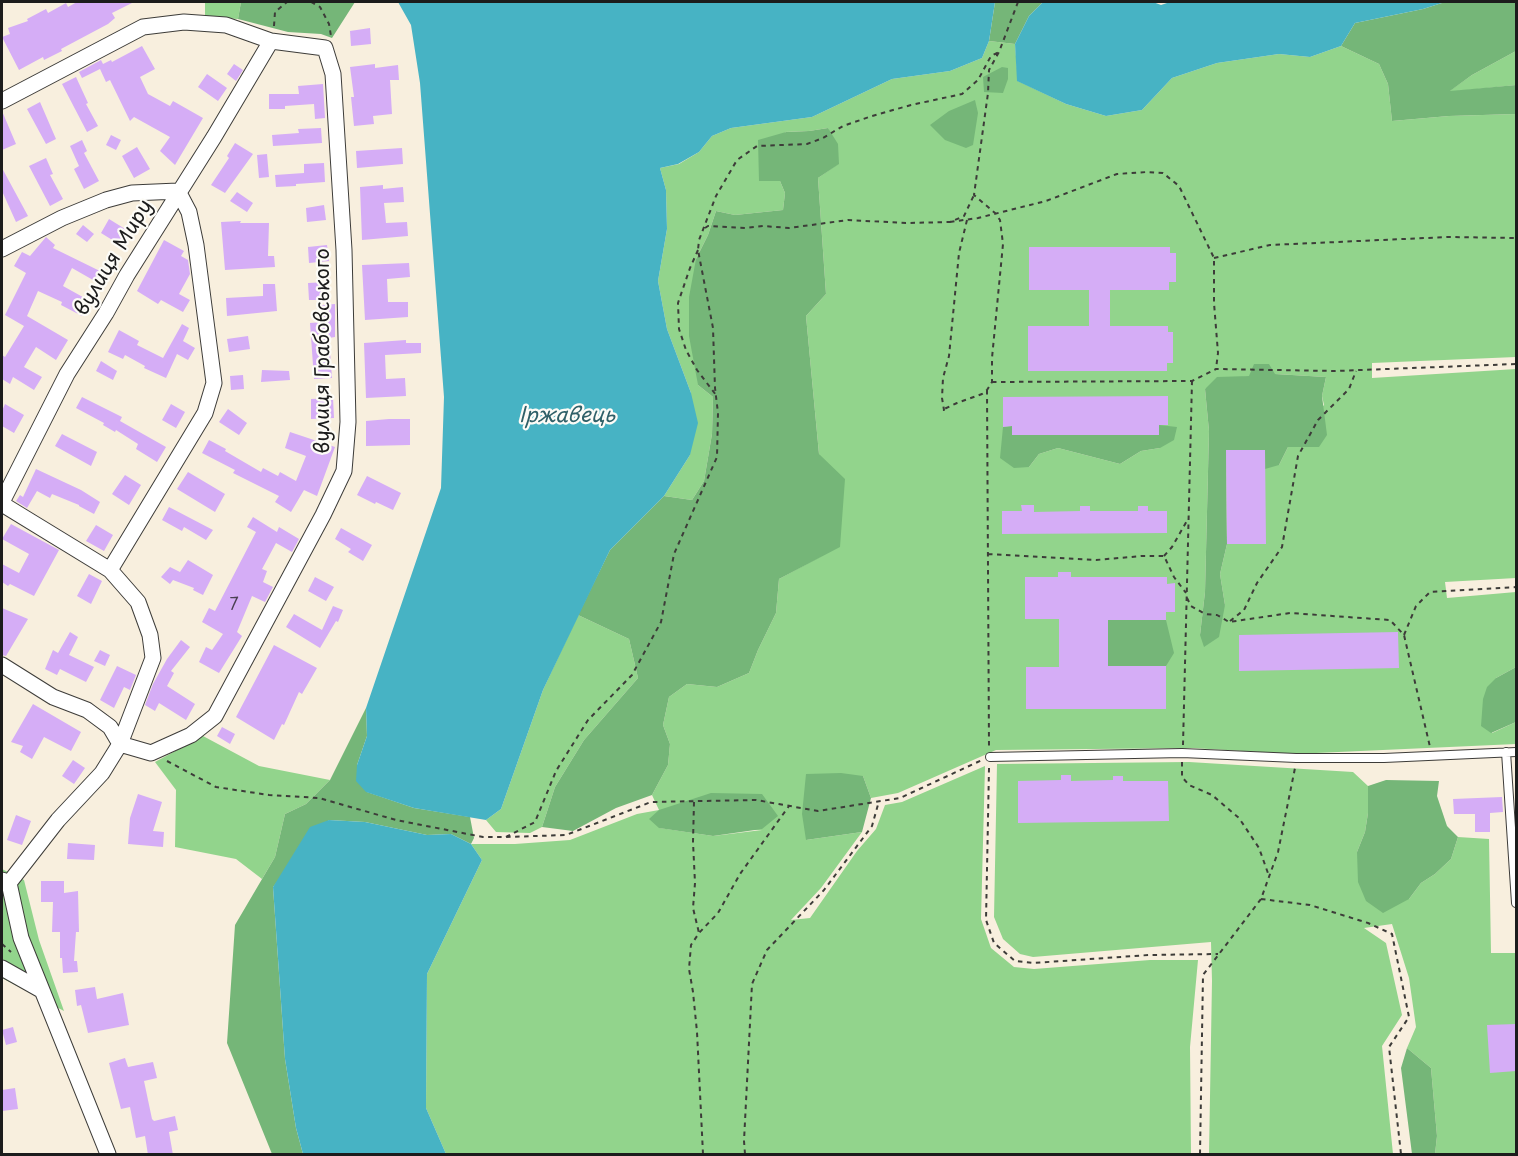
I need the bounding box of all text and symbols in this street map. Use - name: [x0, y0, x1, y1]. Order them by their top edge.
- street label: вулиця Миру: [70, 196, 158, 320]
- street label: вулиця Грабовського: [311, 248, 335, 454]
- water label: Іржавець: [519, 403, 615, 429]
- house number: 7: [229, 596, 239, 616]

